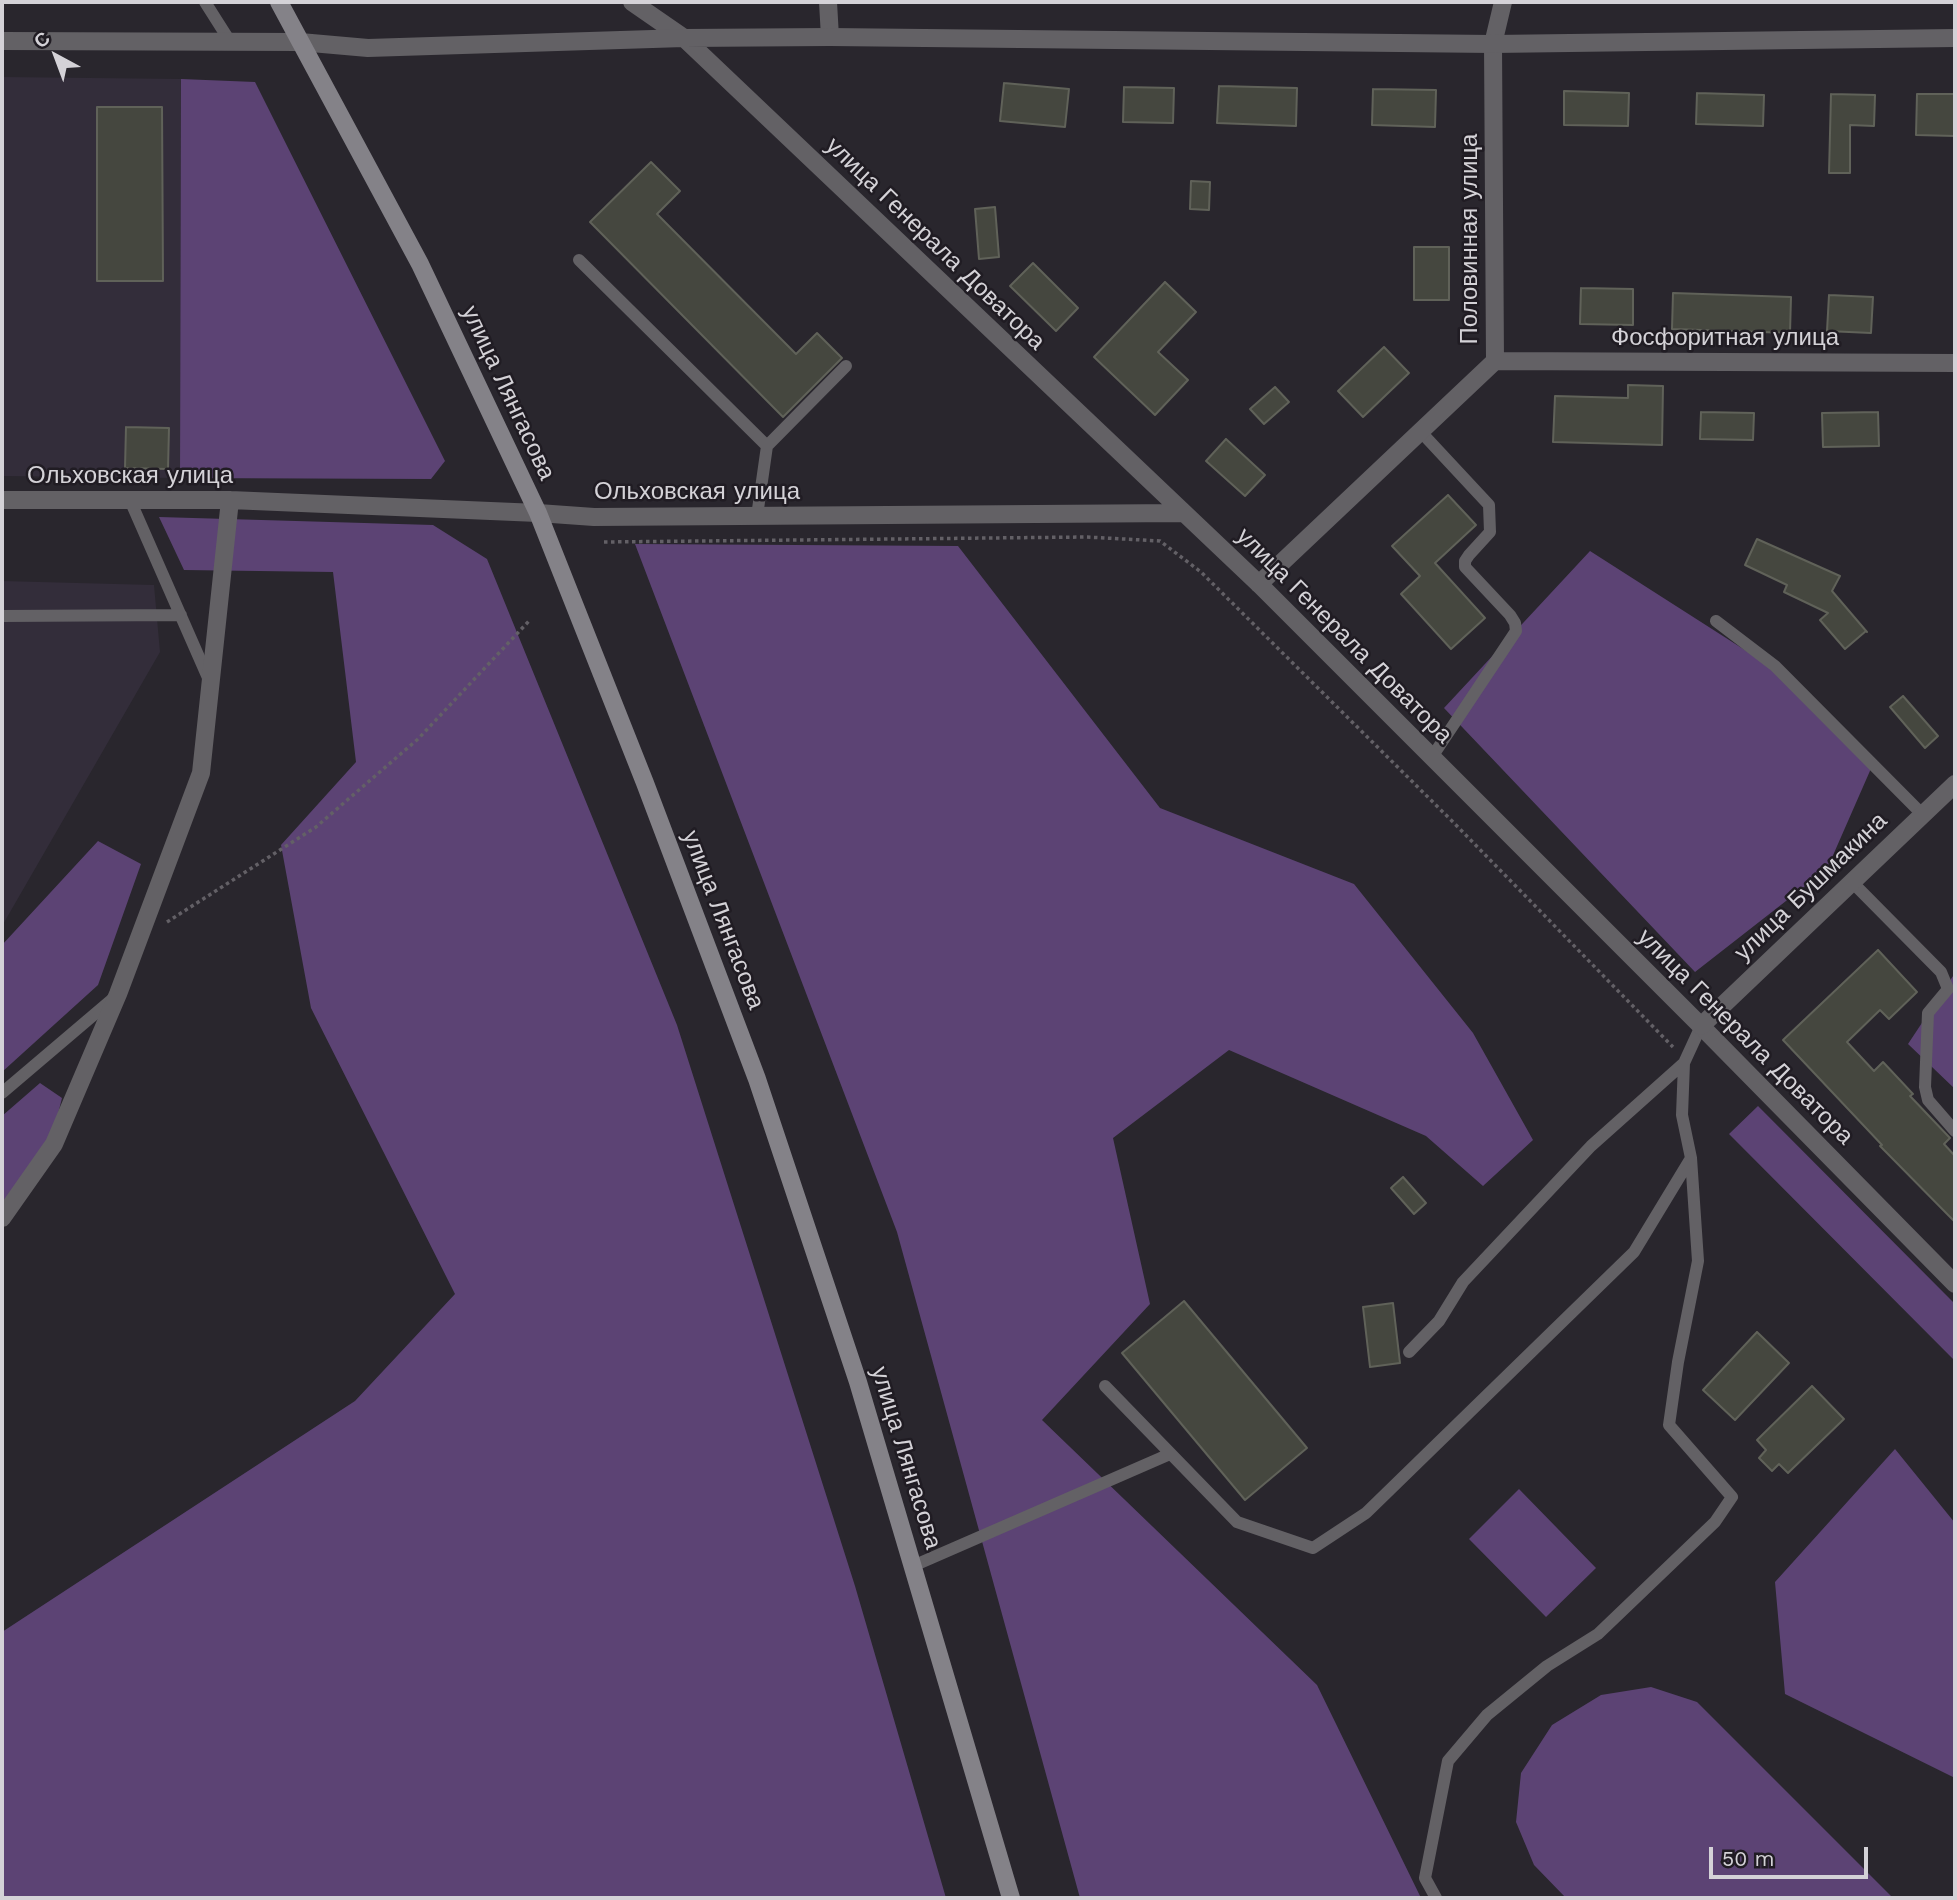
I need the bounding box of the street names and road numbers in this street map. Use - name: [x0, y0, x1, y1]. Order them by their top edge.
- street label: улица Генерала Доватора: [819, 132, 1051, 356]
- street label: Половинная улица: [1456, 134, 1484, 344]
- street label: улица Лянгасова: [455, 301, 561, 485]
- street label: Фосфоритная улица: [1611, 324, 1839, 352]
- street label: Ольховская улица: [27, 462, 233, 490]
- street label: Ольховская улица: [594, 478, 800, 506]
- street label: улица Генерала Доватора: [1230, 522, 1458, 750]
- street label: улица Бушмакина: [1729, 807, 1893, 967]
- street label: улица Лянгасова: [676, 827, 770, 1013]
- street label: улица Генерала Доватора: [1631, 923, 1859, 1151]
- street label: улица Лянгасова: [865, 1363, 947, 1553]

